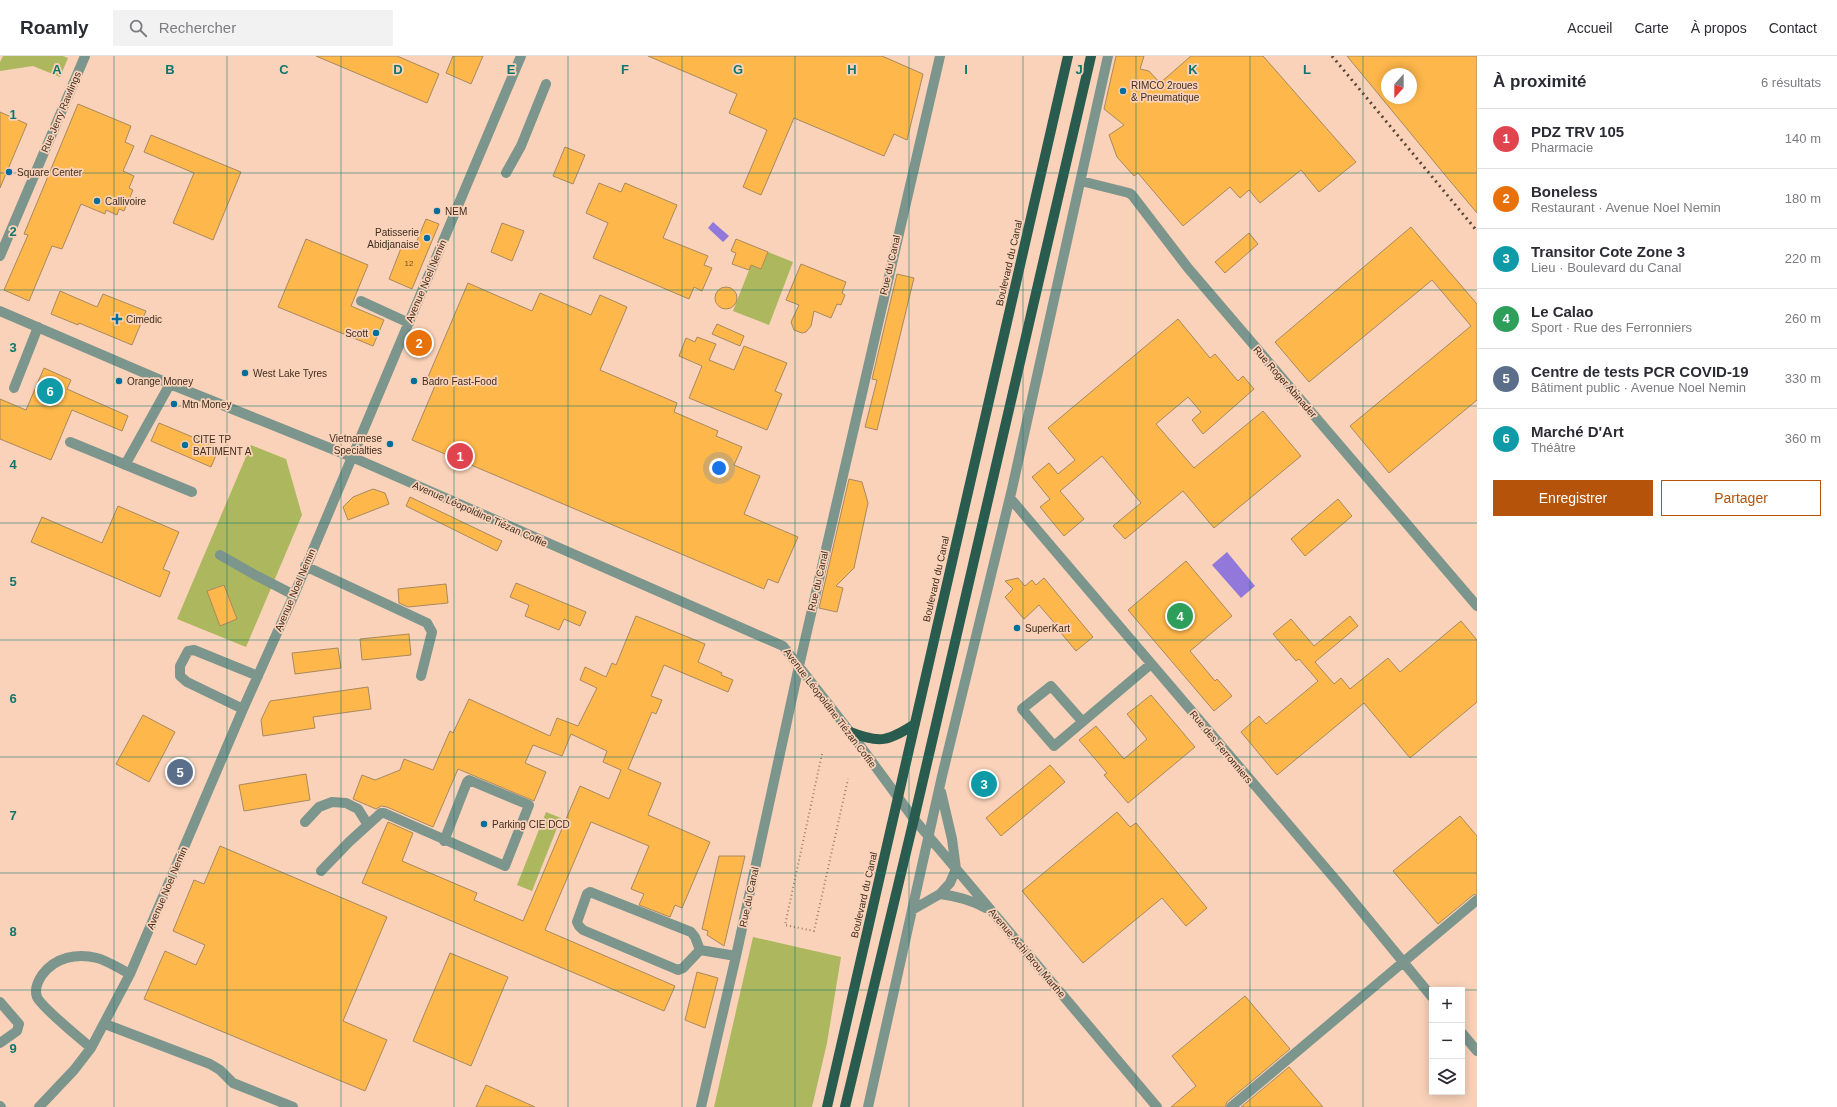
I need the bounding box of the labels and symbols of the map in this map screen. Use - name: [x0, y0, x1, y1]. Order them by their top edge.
- text: A: [52, 62, 62, 77]
- text: B: [165, 62, 175, 77]
- text: C: [279, 62, 289, 77]
- text: D: [393, 62, 403, 77]
- text: E: [507, 62, 516, 77]
- text: F: [621, 62, 629, 77]
- text: G: [733, 62, 743, 77]
- text: H: [847, 62, 857, 77]
- text: I: [964, 62, 968, 77]
- text: J: [1075, 62, 1083, 77]
- text: K: [1188, 62, 1198, 77]
- text: L: [1303, 62, 1311, 77]
- north arrow: [1381, 68, 1417, 104]
- street label: Rue Jerry Rawlings: [39, 70, 83, 154]
- place label: RIMCO 2roues & Pneumatique: [1131, 80, 1200, 103]
- marker: RIMCO 2roues & Pneumatique: [1118, 86, 1128, 96]
- text: 1: [9, 107, 17, 122]
- marker: Square Center: [4, 167, 14, 177]
- place label: Square Center: [17, 167, 83, 178]
- marker: Callivoire: [92, 196, 102, 206]
- place label: Callivoire: [105, 196, 147, 207]
- marker: NEM: [432, 206, 442, 216]
- place label: NEM: [445, 206, 467, 217]
- street label: Boulevard du Canal: [994, 219, 1024, 307]
- text: 2: [9, 224, 17, 239]
- place label: Patisserie Abidjanaise: [367, 227, 419, 250]
- marker: Patisserie Abidjanaise: [422, 233, 432, 243]
- street label: Rue du Canal: [878, 234, 902, 296]
- street label: Avenue Noel Nemin: [404, 238, 448, 324]
- house number: 12: [405, 259, 414, 268]
- marker: Cimedic: [111, 313, 123, 325]
- place label: Cimedic: [126, 314, 162, 325]
- place label: Scott: [345, 328, 368, 339]
- marker: Scott: [371, 328, 381, 338]
- pin: 2: [406, 328, 432, 358]
- text: 3: [9, 340, 17, 355]
- street label: Rue Roger Abinader: [1251, 344, 1319, 420]
- marker: West Lake Tyres: [240, 368, 250, 378]
- place label: West Lake Tyres: [253, 368, 327, 379]
- pin: 6: [37, 376, 63, 406]
- marker: Orange Money: [114, 376, 124, 386]
- place label: Orange Money: [127, 376, 193, 387]
- marker: Badro Fast-Food: [409, 376, 419, 386]
- place label: Badro Fast-Food: [422, 376, 497, 387]
- marker: Mtn Money: [169, 399, 179, 409]
- place label: Mtn Money: [182, 399, 231, 410]
- place label: Vietnamese Specialties: [329, 433, 382, 456]
- place label: CITE TP BATIMENT A: [193, 434, 252, 457]
- marker: Vietnamese Specialties: [385, 439, 395, 449]
- marker: CITE TP BATIMENT A: [180, 440, 190, 450]
- pin: 1: [447, 441, 473, 471]
- text: 4: [9, 457, 17, 472]
- your location: [709, 458, 729, 478]
- street label: Avenue Léopoldine Tiézan Coffie: [411, 479, 550, 549]
- street label: Boulevard du Canal: [921, 535, 951, 623]
- street label: Avenue Noel Nemin: [273, 547, 317, 633]
- street label: Rue du Canal: [806, 550, 830, 612]
- text: 5: [9, 574, 17, 589]
- pin: 4: [1167, 601, 1193, 631]
- marker: SuperKart: [1012, 623, 1022, 633]
- place label: SuperKart: [1025, 623, 1070, 634]
- street label: Avenue Léopoldine Tiézan Coffie: [782, 646, 879, 770]
- text: 6: [9, 691, 17, 706]
- street label: Rue des Ferronniers: [1187, 709, 1255, 785]
- pin: 5: [167, 757, 193, 787]
- pin: 3: [971, 769, 997, 799]
- text: 7: [9, 808, 17, 823]
- marker: Parking CIE DCD: [479, 819, 489, 829]
- place label: Parking CIE DCD: [492, 819, 570, 830]
- street label: Avenue Noel Nemin: [145, 845, 189, 931]
- street label: Boulevard du Canal: [849, 851, 879, 939]
- street label: Rue du Canal: [737, 866, 761, 928]
- street label: Avenue Achi Brou Marthe: [986, 906, 1068, 1000]
- text: 8: [9, 924, 17, 939]
- text: 9: [9, 1041, 17, 1056]

